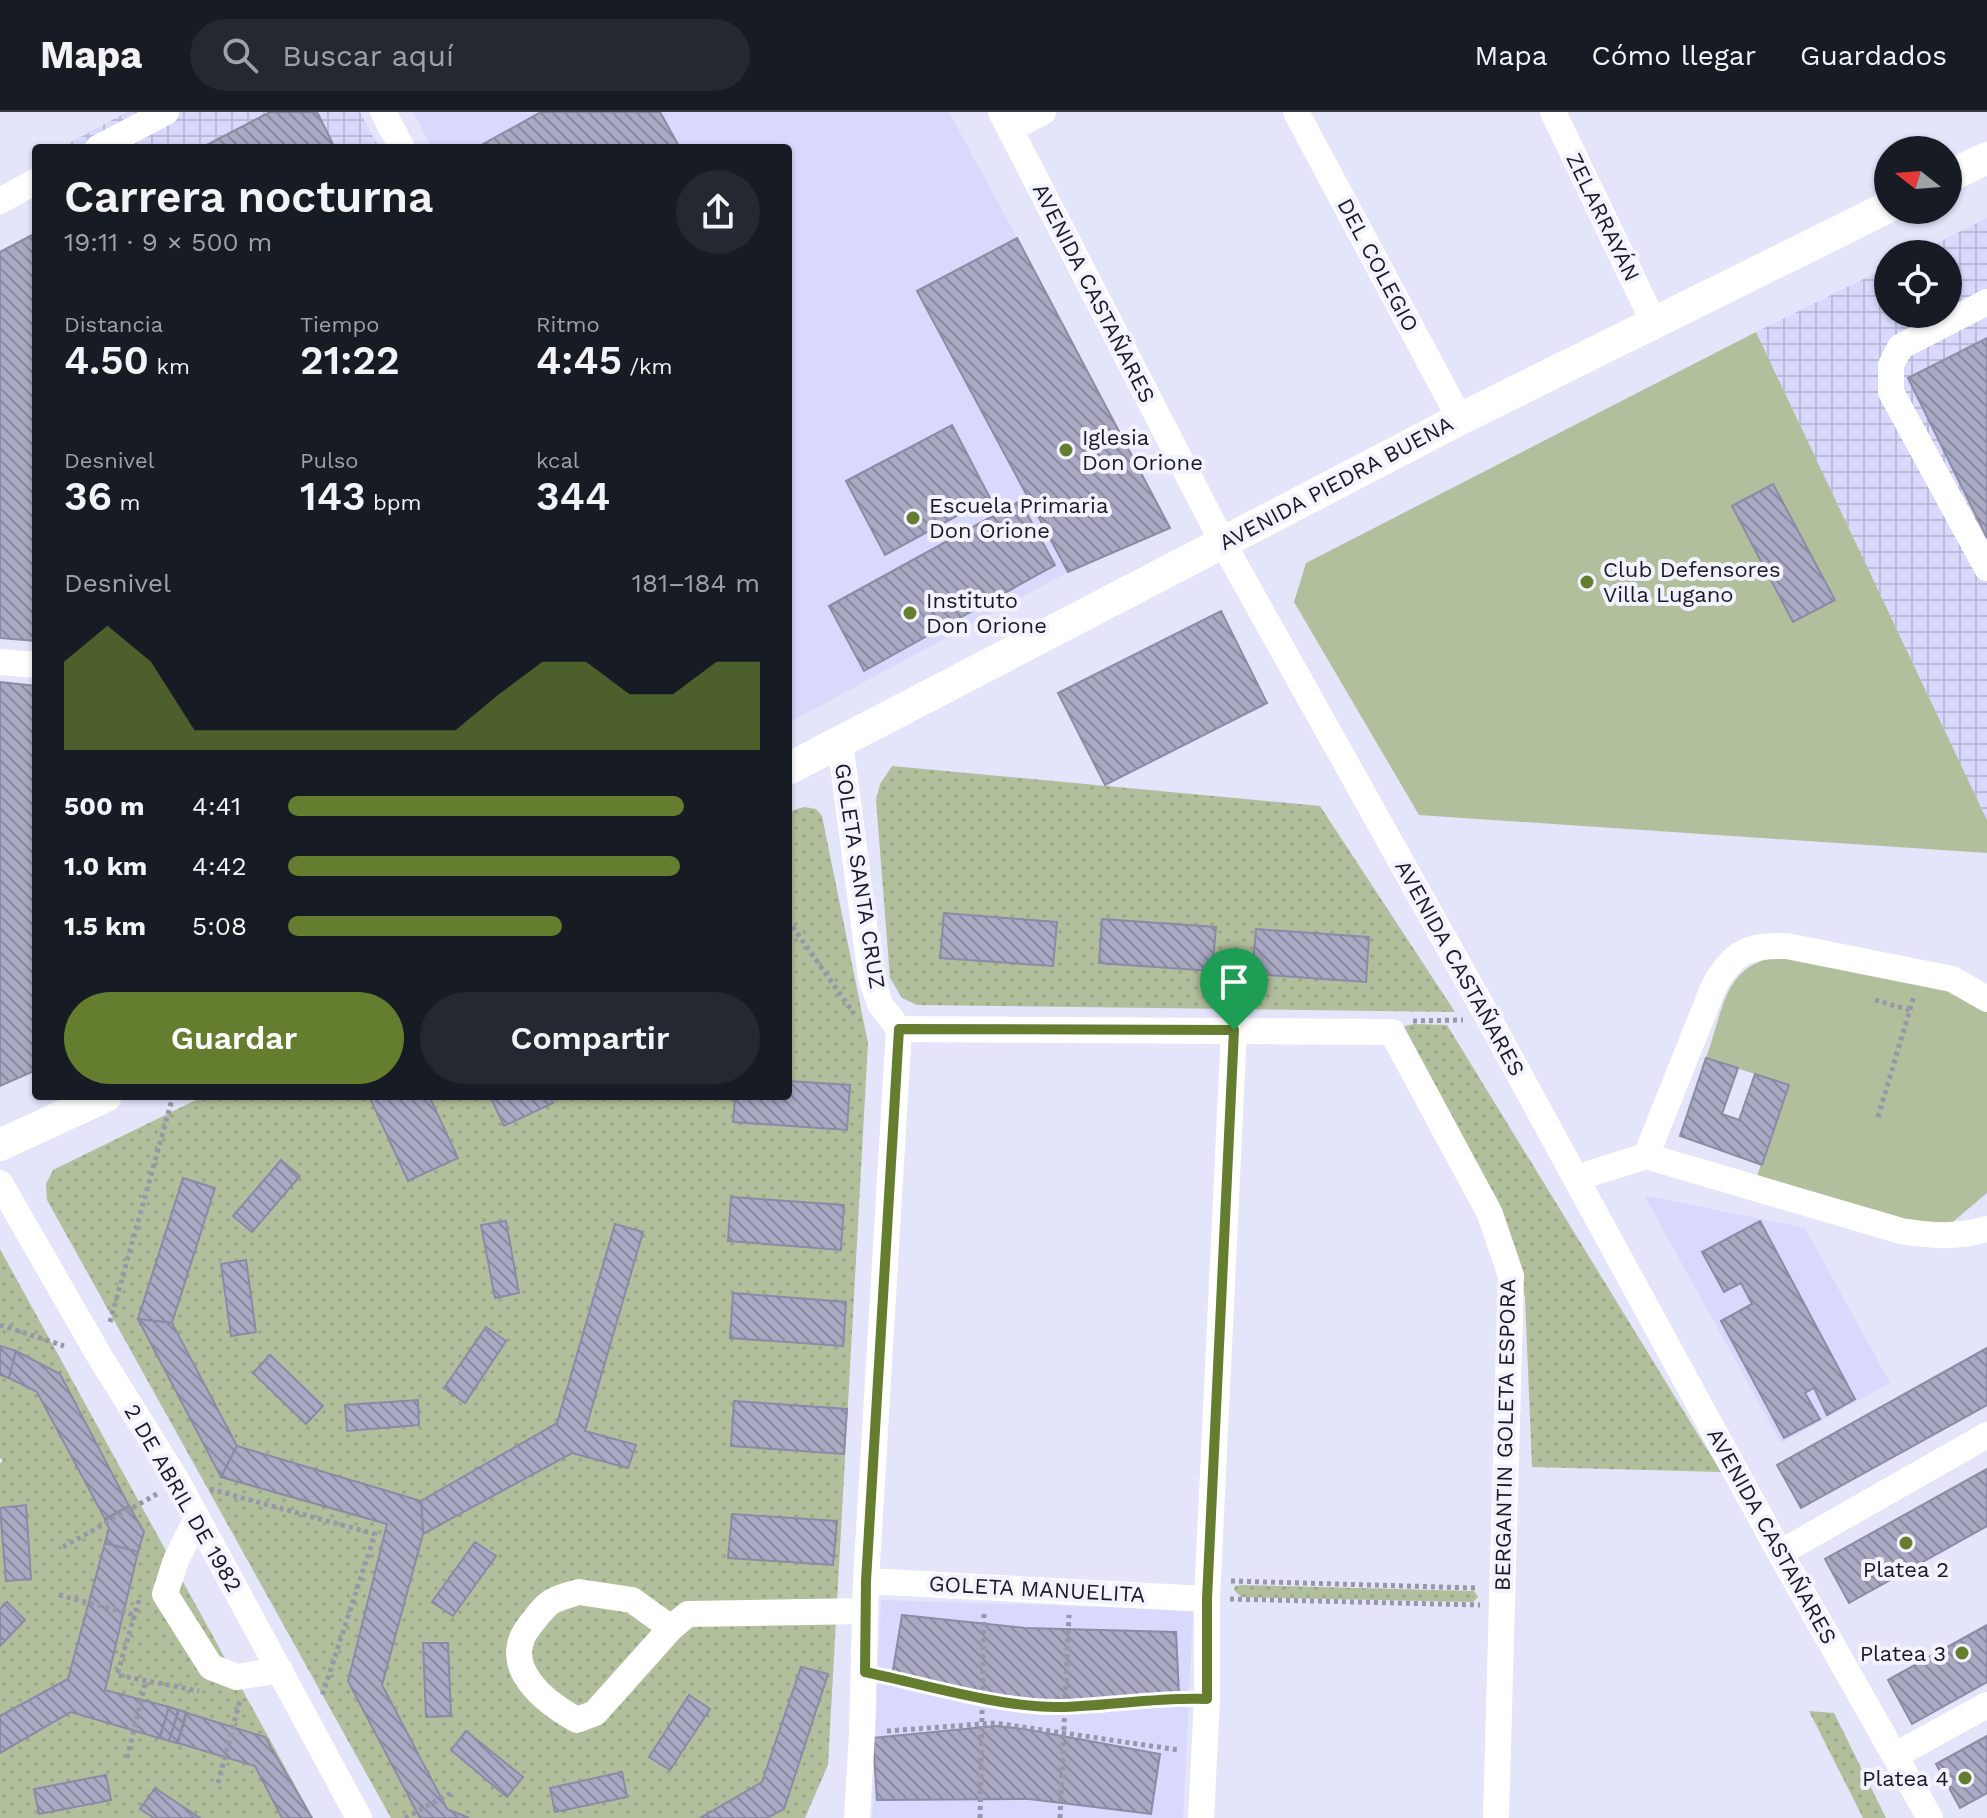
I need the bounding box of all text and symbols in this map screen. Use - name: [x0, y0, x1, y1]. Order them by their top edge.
- search box: [190, 19, 750, 91]
- text: Mapa: [40, 33, 142, 77]
- icon: search: [218, 33, 262, 77]
- text: Buscar aquí: [282, 38, 454, 73]
- text: Mapa: [1475, 39, 1548, 72]
- text: Cómo llegar: [1592, 39, 1756, 72]
- text: Guardados: [1800, 39, 1947, 72]
- north arrow: [1874, 136, 1962, 224]
- map controls: [1874, 136, 1962, 328]
- street label: ZELARRAYÁN: [1561, 149, 1645, 285]
- button: share: [676, 170, 760, 254]
- text: Carrera nocturna: [64, 171, 433, 223]
- street label: AVENIDA CASTAÑARES: [1028, 179, 1160, 407]
- street label: DEL COLEGIO: [1332, 194, 1424, 336]
- text: 19:11 · 9 × 500 m: [64, 227, 272, 257]
- button: locate: [1874, 240, 1962, 328]
- text: Distancia: [64, 312, 163, 337]
- text: Tiempo: [300, 312, 379, 337]
- text: Ritmo: [536, 312, 600, 337]
- text: 4.50: [64, 337, 149, 384]
- text: 21:22: [300, 337, 400, 384]
- text: 4:45: [536, 337, 622, 384]
- text: km: [149, 354, 190, 379]
- text: /km: [622, 354, 672, 379]
- street label: AVENIDA PIEDRA BUENA: [1215, 411, 1457, 555]
- place label: Iglesia Don Orione: [1082, 425, 1203, 475]
- marker: Iglesia Don Orione: [1057, 441, 1075, 459]
- text: Desnivel: [64, 448, 155, 473]
- text: Pulso: [300, 448, 359, 473]
- text: kcal: [536, 448, 580, 473]
- text: 36: [64, 473, 112, 520]
- text: 143: [300, 473, 366, 520]
- text: 344: [536, 473, 610, 520]
- text: m: [112, 490, 141, 515]
- text: bpm: [366, 490, 422, 515]
- place label: Escuela Primaria Don Orione: [929, 493, 1108, 543]
- marker: Escuela Primaria Don Orione: [904, 509, 922, 527]
- place label: Club Defensores Villa Lugano: [1603, 557, 1781, 607]
- text: Desnivel: [64, 568, 171, 598]
- text: 181–184 m: [632, 568, 760, 598]
- marker: Club Defensores Villa Lugano: [1578, 573, 1596, 591]
- place label: Instituto Don Orione: [926, 588, 1047, 638]
- marker: Instituto Don Orione: [901, 604, 919, 622]
- street label: GOLETA SANTA CRUZ: [830, 761, 890, 991]
- text: 500 m: [64, 791, 145, 821]
- text: 4:41: [192, 791, 241, 821]
- text: 1.0 km: [64, 851, 147, 881]
- text: 4:42: [192, 851, 247, 881]
- street label: AVENIDA CASTAÑARES: [1390, 856, 1530, 1080]
- text: 1.5 km: [64, 911, 146, 941]
- text: 5:08: [192, 911, 247, 941]
- pin: [1200, 948, 1268, 1030]
- icon: arrive: [1212, 960, 1256, 1004]
- button: Guardar: [64, 992, 404, 1084]
- button: Compartir: [420, 992, 760, 1084]
- street label: BERGANTIN GOLETA ESPORA: [1490, 1279, 1520, 1591]
- street label: 2 DE ABRIL DE 1982: [119, 1400, 247, 1596]
- street label: AVENIDA CASTAÑARES: [1702, 1424, 1842, 1648]
- marker: Platea 2: [1897, 1534, 1915, 1552]
- place label: Platea 2: [1863, 1557, 1949, 1582]
- street label: GOLETA MANUELITA: [928, 1571, 1146, 1607]
- place label: Platea 3: [1860, 1641, 1946, 1666]
- marker: Platea 3: [1953, 1644, 1971, 1662]
- place label: Platea 4: [1862, 1766, 1949, 1791]
- marker: Platea 4: [1956, 1769, 1974, 1787]

